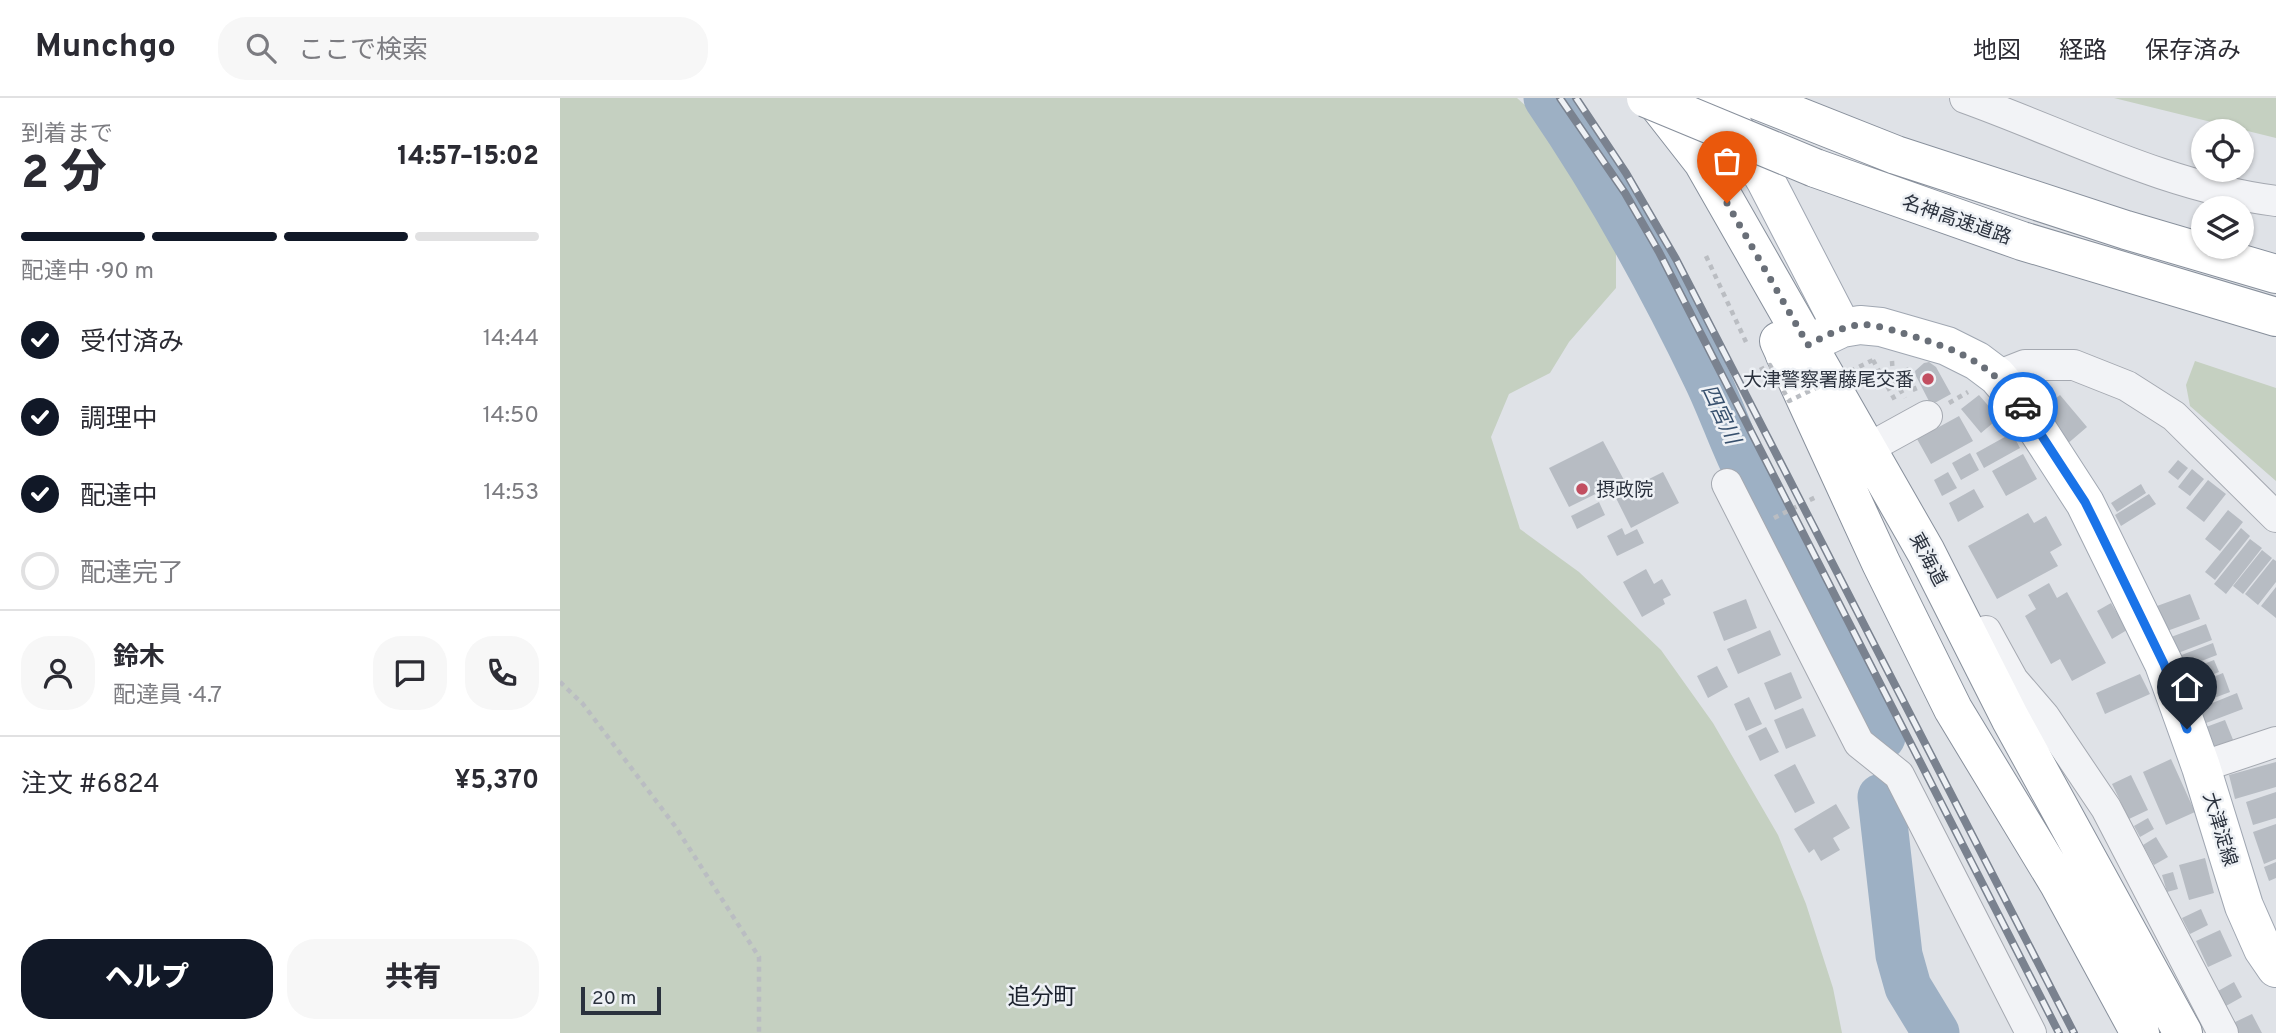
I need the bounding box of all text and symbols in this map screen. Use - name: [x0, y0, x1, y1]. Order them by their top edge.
- search box: [218, 17, 708, 80]
- text: Munchgo: [35, 27, 176, 69]
- icon: search: [242, 29, 280, 67]
- text: ここで検索: [298, 35, 428, 68]
- text: 地図: [1973, 37, 2021, 67]
- text: 経路: [2059, 37, 2107, 67]
- text: 保存済み: [2145, 37, 2241, 67]
- map controls: [2191, 119, 2254, 259]
- button: locate: [2191, 119, 2254, 182]
- text: 到着まで: [21, 121, 113, 150]
- pin: [1697, 131, 1757, 203]
- text: 14:57–15:02: [397, 141, 539, 174]
- icon: bag: [1708, 142, 1746, 180]
- text: 2 分: [21, 146, 107, 205]
- street label: 名神高速道路: [1899, 191, 2014, 251]
- button: layers: [2191, 196, 2254, 259]
- text: 配達中 · 90 m: [21, 258, 154, 287]
- icon: check: [21, 321, 59, 359]
- text: 14:44: [483, 325, 539, 354]
- text: 受付済み: [80, 327, 184, 360]
- place label: 大津警察署藤尾交番: [1743, 369, 1914, 393]
- marker: 大津警察署藤尾交番: [1920, 371, 1936, 387]
- courier: [1988, 372, 2058, 442]
- water label: 四宮川: [1694, 380, 1746, 451]
- icon: car: [2004, 388, 2042, 426]
- icon: check: [21, 398, 59, 436]
- text: 14:50: [482, 402, 539, 431]
- text: 調理中: [80, 404, 158, 437]
- icon: check: [21, 475, 59, 513]
- text: 14:53: [483, 479, 539, 508]
- place label: 摂政院: [1596, 479, 1653, 503]
- text: 配達中: [80, 481, 158, 514]
- marker: 摂政院: [1574, 481, 1590, 497]
- street label: 東海道: [1903, 529, 1951, 591]
- text: 配達完了: [80, 558, 184, 591]
- button: person: [21, 636, 95, 710]
- button: chat: [373, 636, 447, 710]
- button: phone: [465, 636, 539, 710]
- text: 鈴木: [113, 642, 165, 675]
- pin: [2157, 657, 2217, 729]
- icon: home: [2168, 668, 2206, 706]
- text: 配達員 · 4.7: [113, 682, 222, 711]
- text: ¥5,370: [455, 765, 539, 798]
- text: 注文 #6824: [21, 769, 160, 802]
- street label: 大津淀線: [2196, 790, 2242, 869]
- button: ヘルプ: [21, 939, 273, 1019]
- button: 共有: [287, 939, 539, 1019]
- scale bar: [581, 984, 662, 1016]
- district label: 追分町: [1008, 984, 1077, 1013]
- text: 20 m: [592, 987, 636, 1011]

